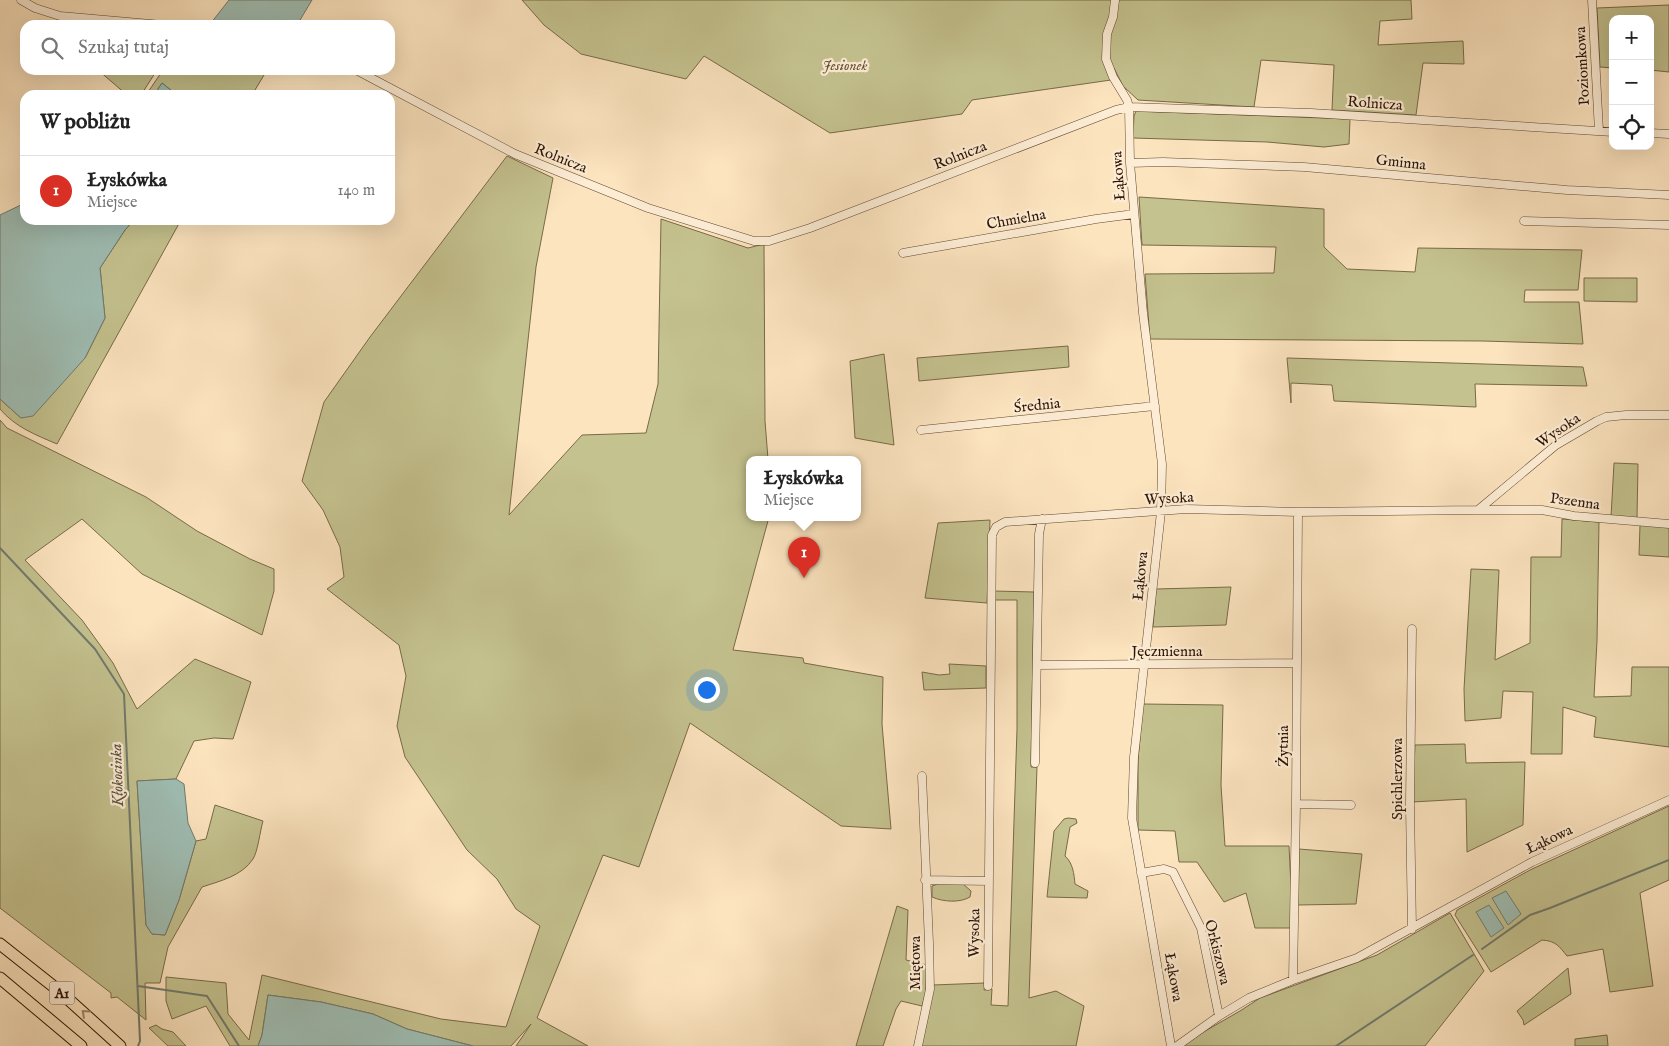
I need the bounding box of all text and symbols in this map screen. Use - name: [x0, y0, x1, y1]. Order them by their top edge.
- map controls: [1609, 15, 1654, 150]
- button: +: [1609, 15, 1654, 60]
- search box: [20, 20, 395, 75]
- street label: Poziomkowa: [1571, 25, 1594, 106]
- icon: search: [38, 34, 66, 62]
- text: Szukaj tutaj: [78, 36, 169, 60]
- park label: Jesionek: [822, 56, 868, 75]
- button: −: [1609, 60, 1654, 105]
- street label: Rolnicza: [1347, 92, 1404, 115]
- button: locate: [1609, 105, 1654, 150]
- text: W pobliżu: [40, 109, 130, 136]
- street label: Rolnicza: [931, 137, 990, 174]
- street label: Rolnicza: [532, 139, 590, 178]
- street label: Łąkowa: [1107, 150, 1130, 201]
- street label: Gminna: [1375, 150, 1427, 175]
- text: Łyskówka: [87, 169, 167, 193]
- text: 1: [53, 181, 59, 201]
- text: 140 m: [337, 181, 375, 201]
- text: Miejsce: [87, 193, 137, 213]
- street label: Chmielna: [985, 205, 1048, 234]
- street label: Średnia: [1013, 394, 1062, 417]
- street label: Wysoka: [1533, 408, 1584, 452]
- popup: [746, 456, 861, 521]
- text: Łyskówka: [764, 467, 843, 491]
- street label: Wysoka: [1144, 488, 1195, 509]
- street label: Pszenna: [1549, 489, 1602, 514]
- text: Miejsce: [764, 491, 814, 511]
- pin: 1: [788, 537, 820, 578]
- street label: Łąkowa: [1128, 550, 1153, 602]
- street label: Jęczmienna: [1130, 642, 1203, 661]
- your location: [694, 677, 720, 703]
- street label: Żytnia: [1274, 725, 1293, 767]
- street label: Spichlerzowa: [1388, 738, 1407, 820]
- water label: Kłokocinka: [107, 743, 129, 808]
- street label: Łąkowa: [1523, 820, 1576, 858]
- street label: Wysoka: [965, 908, 984, 958]
- street label: Orkiszowa: [1200, 918, 1235, 987]
- street label: Miętowa: [906, 935, 925, 990]
- street label: Łąkowa: [1160, 951, 1187, 1004]
- road number: A1: [50, 981, 74, 1004]
- one-way arrow: [81, 1010, 90, 1019]

